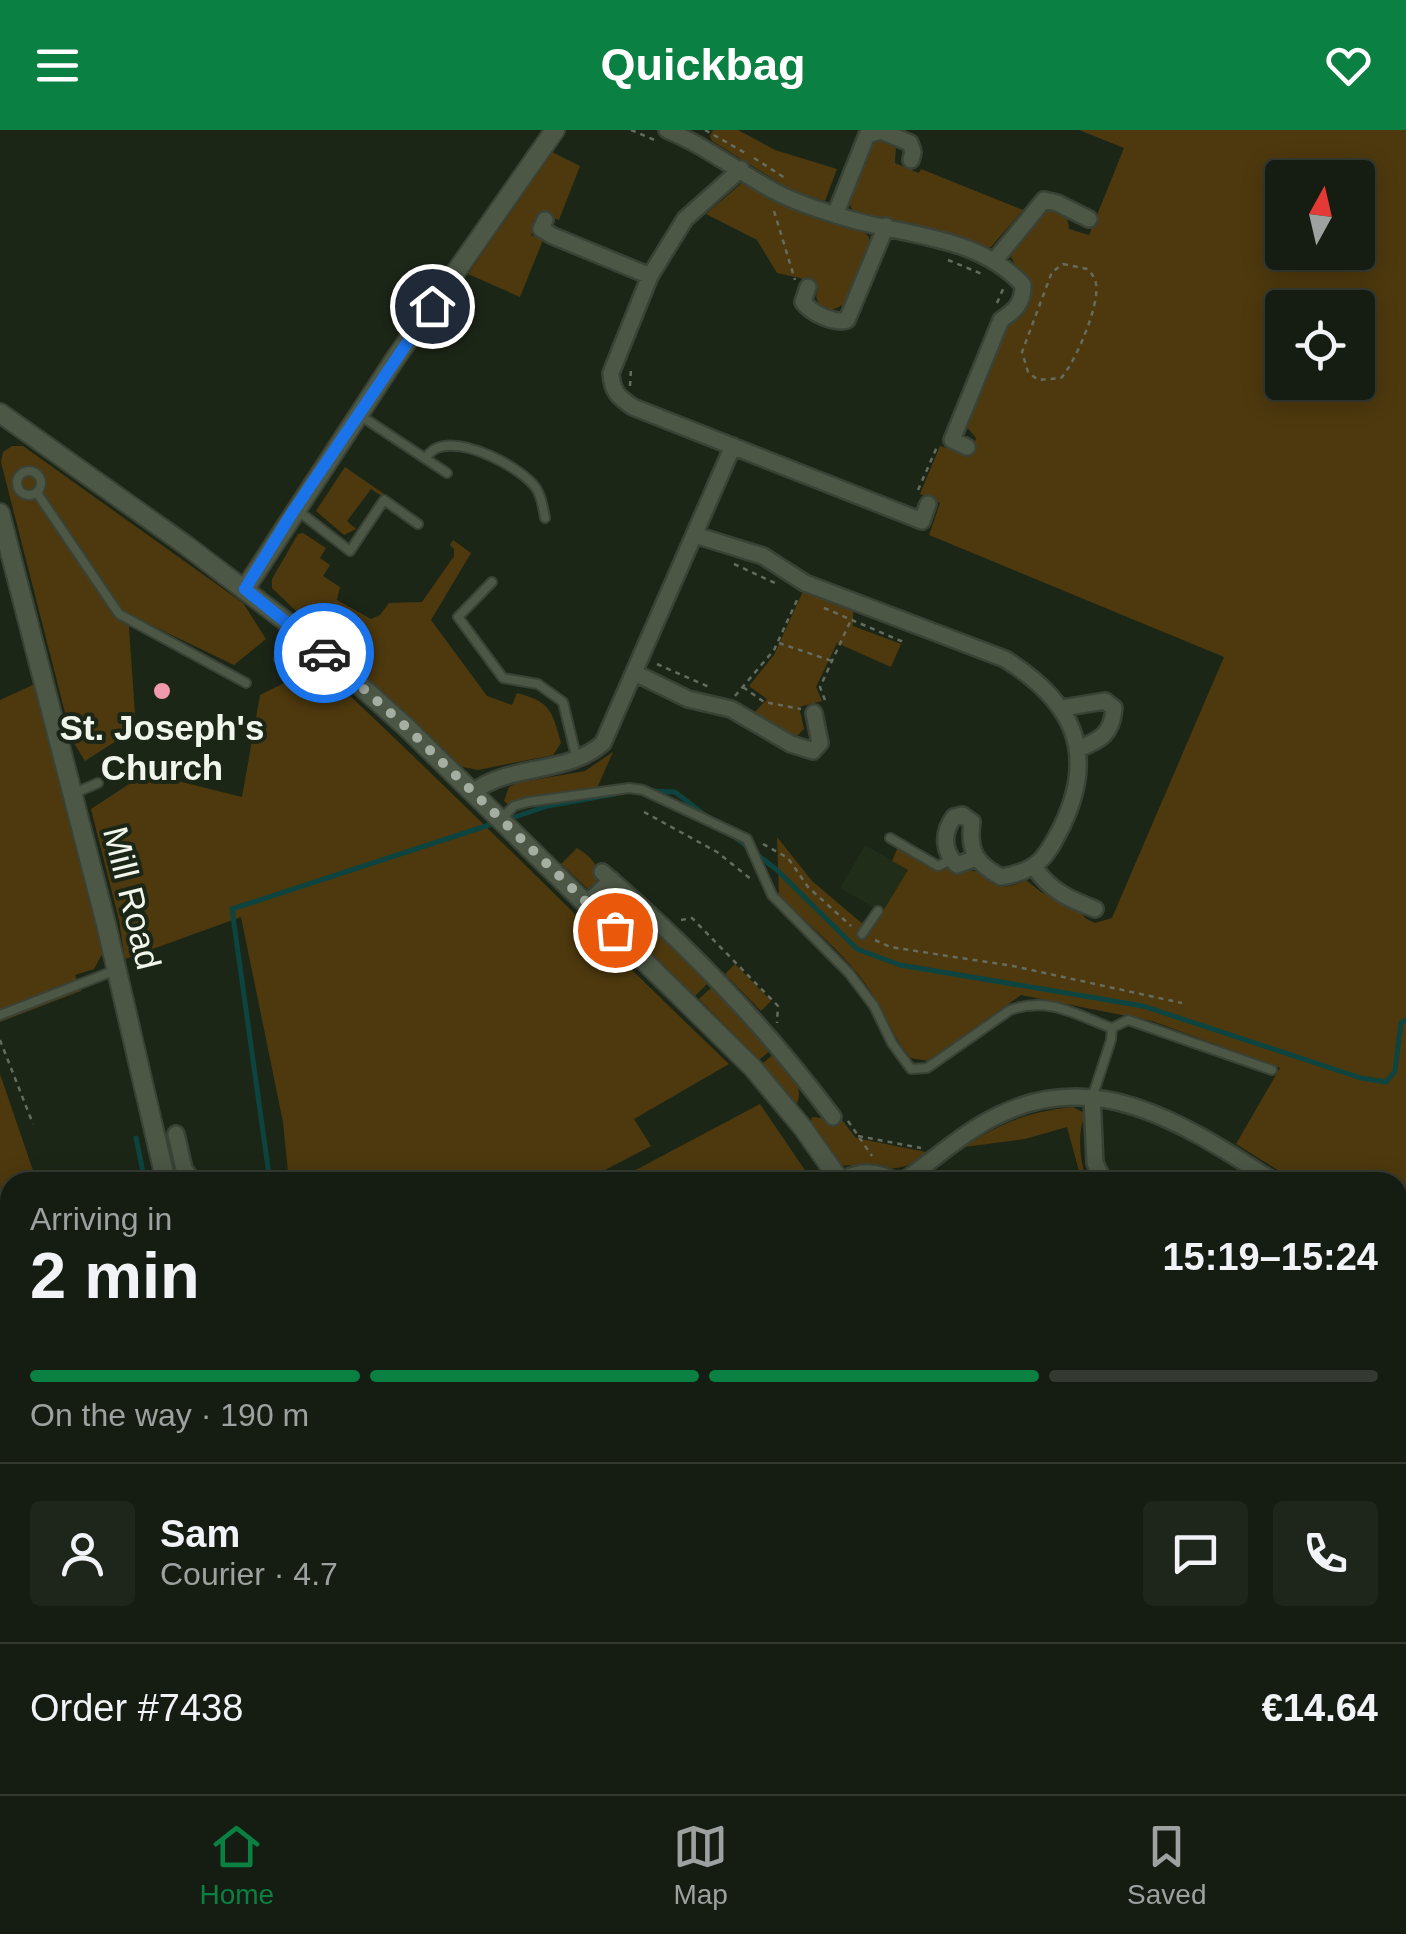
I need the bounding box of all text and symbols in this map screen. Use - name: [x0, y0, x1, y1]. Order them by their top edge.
- icon: menu: [30, 38, 85, 93]
- icon: heart: [1321, 38, 1376, 93]
- text: Quickbag: [600, 39, 806, 90]
- north arrow: [1265, 160, 1375, 270]
- map controls: [1265, 160, 1375, 400]
- pin: [390, 264, 475, 349]
- icon: home: [405, 279, 460, 334]
- button: locate: [1265, 290, 1375, 400]
- courier: [274, 603, 374, 703]
- icon: car: [297, 626, 352, 681]
- marker: St. Joseph's Church: [151, 680, 173, 702]
- place label: St. Joseph's Church: [60, 708, 264, 787]
- street label: Mill Road: [96, 822, 169, 973]
- pin: [573, 888, 658, 973]
- icon: bag: [588, 903, 643, 958]
- text: Arriving in: [30, 1201, 172, 1237]
- text: 15:19–15:24: [1162, 1236, 1378, 1278]
- text: 2 min: [30, 1239, 200, 1312]
- text: On the way · 190 m: [30, 1397, 309, 1433]
- button: person: [30, 1501, 135, 1606]
- button: chat: [1143, 1501, 1248, 1606]
- button: phone: [1273, 1501, 1378, 1606]
- text: Sam: [160, 1513, 240, 1555]
- text: Courier · 4.7: [160, 1556, 338, 1592]
- text: Order #7438: [30, 1687, 243, 1729]
- text: €14.64: [1262, 1687, 1378, 1729]
- tab: Home: [199, 1819, 274, 1911]
- tab: Map: [673, 1819, 728, 1911]
- tab: Saved: [1127, 1819, 1206, 1911]

